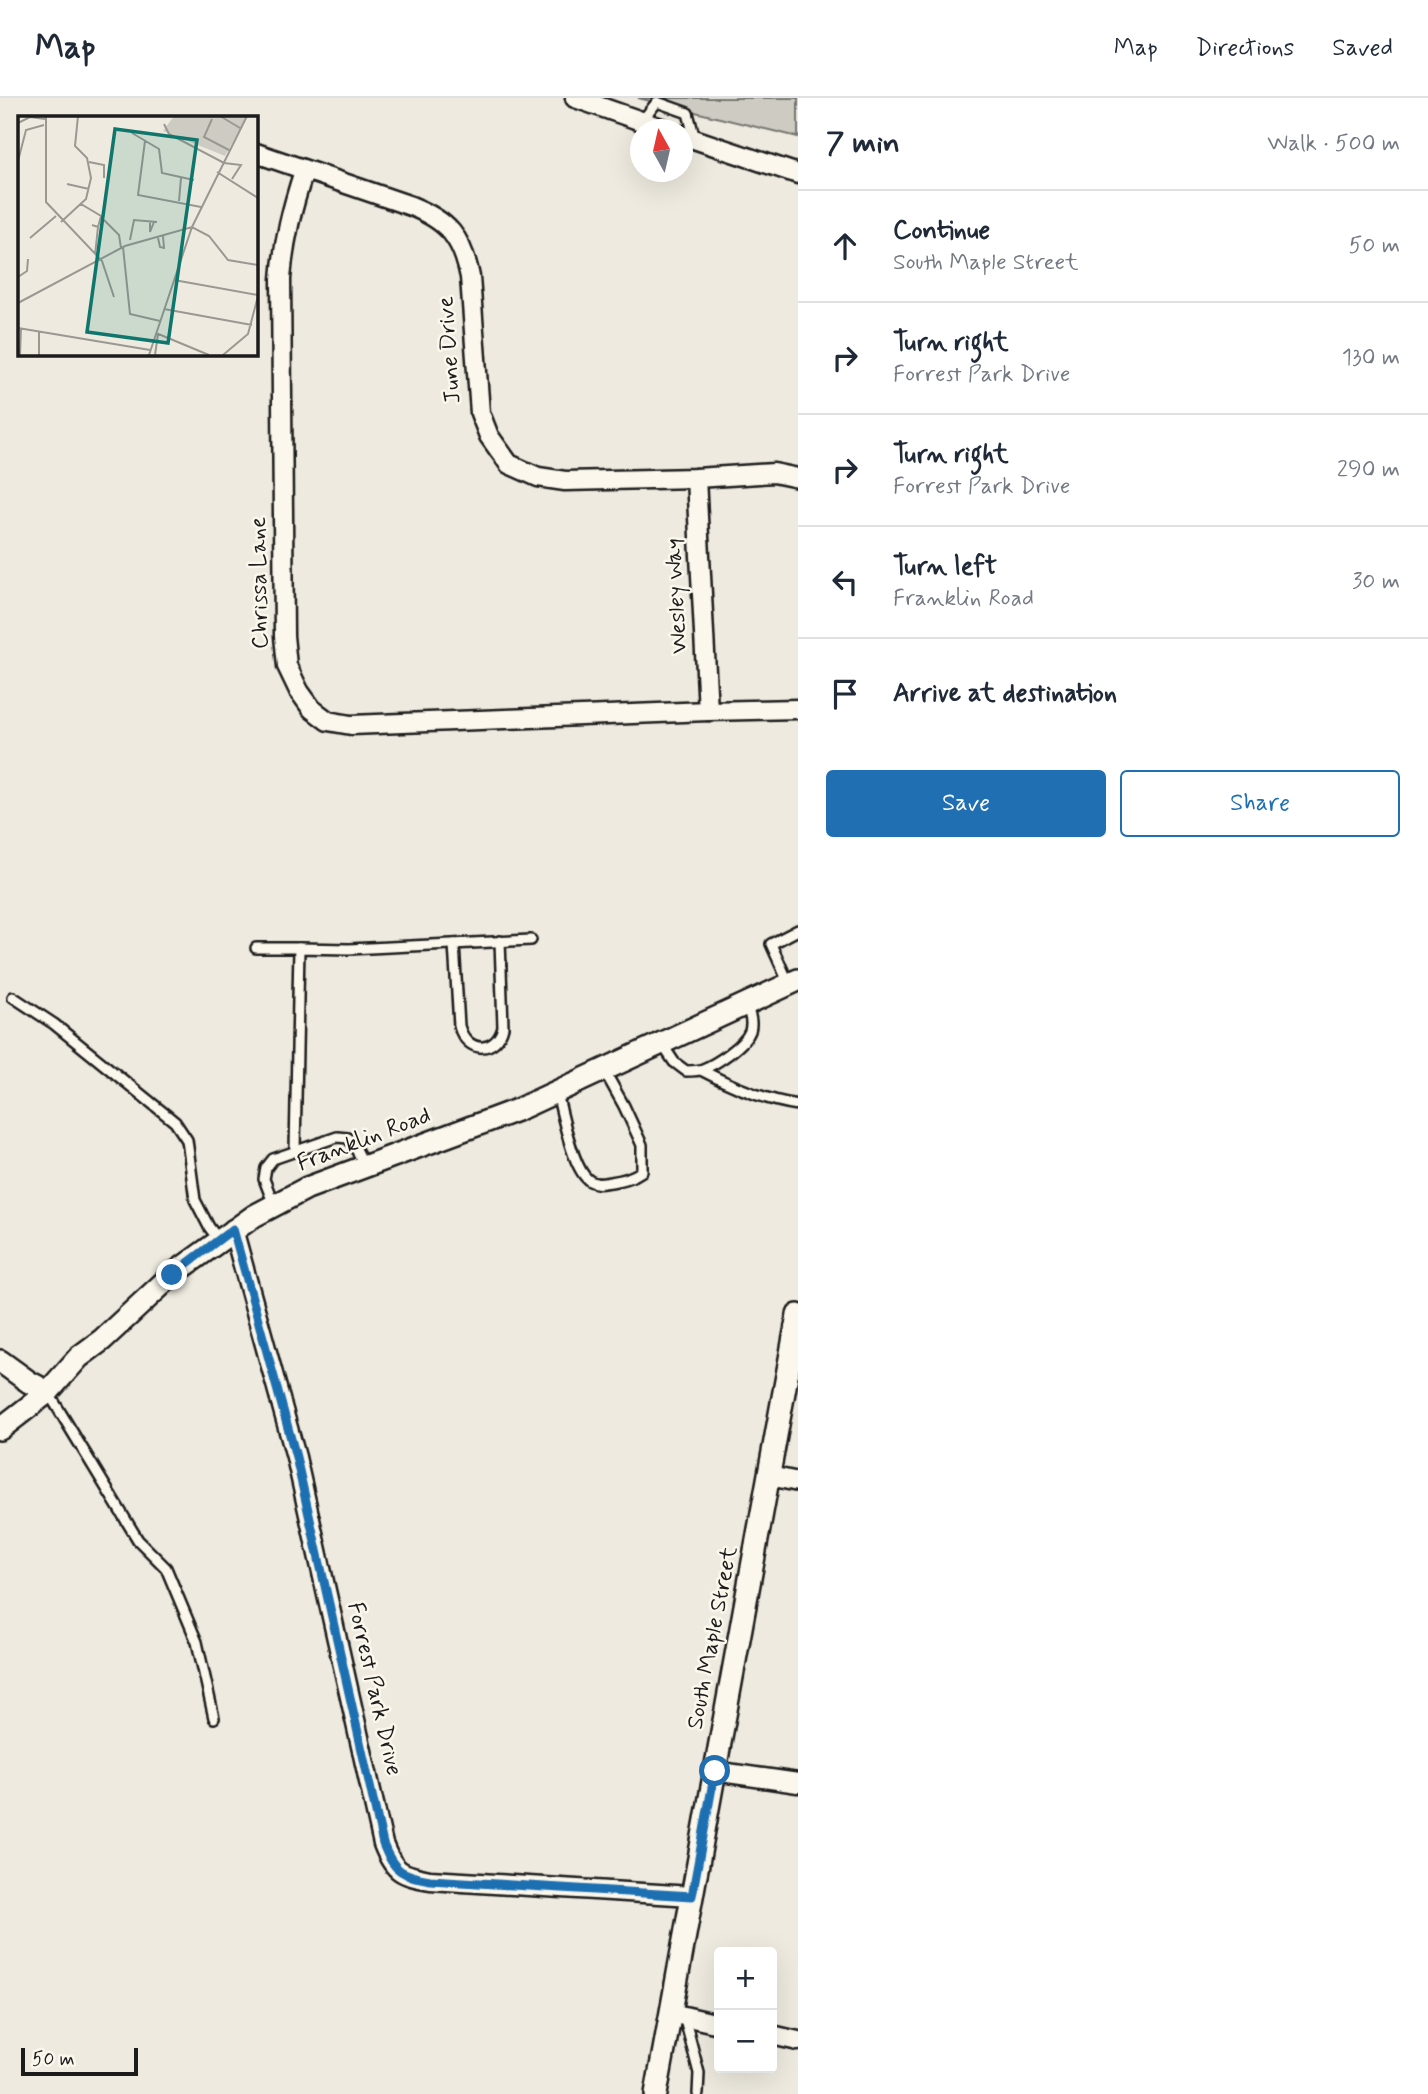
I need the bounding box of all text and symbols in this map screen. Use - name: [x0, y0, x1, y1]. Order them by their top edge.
- text: Map: [35, 26, 95, 70]
- text: Map: [1114, 33, 1158, 64]
- text: Directions: [1196, 33, 1294, 64]
- text: Saved: [1332, 33, 1393, 64]
- inset map: [18, 116, 257, 355]
- north arrow: [630, 119, 693, 182]
- text: 7 min: [826, 124, 900, 163]
- text: Walk · 500 m: [1267, 129, 1400, 159]
- text: Continue: [893, 214, 990, 248]
- icon: ahead: [826, 227, 864, 265]
- text: 50 m: [1349, 231, 1400, 261]
- text: South Maple Street: [893, 248, 1079, 278]
- street label: June Drive: [431, 295, 469, 405]
- text: Turn right: [893, 326, 1009, 360]
- icon: right: [826, 339, 864, 377]
- text: 130 m: [1342, 343, 1400, 373]
- text: Forrest Park Drive: [893, 360, 1070, 390]
- text: Turn right: [893, 438, 1009, 472]
- icon: right: [826, 451, 864, 489]
- text: 290 m: [1337, 455, 1400, 485]
- text: Forrest Park Drive: [893, 472, 1070, 502]
- street label: Chrissa Lane: [244, 517, 276, 649]
- street label: Wesley Way: [659, 537, 695, 655]
- text: Turn left: [893, 550, 997, 584]
- icon: left: [826, 563, 864, 601]
- text: 30 m: [1352, 567, 1400, 597]
- text: Franklin Road: [893, 584, 1034, 614]
- icon: arrive: [826, 675, 864, 713]
- text: Arrive at destination: [893, 677, 1117, 711]
- button: Save: [826, 770, 1106, 837]
- button: Share: [1120, 770, 1400, 837]
- street label: Franklin Road: [293, 1101, 435, 1179]
- route end: [156, 1259, 187, 1290]
- street label: South Maple Street: [681, 1544, 746, 1732]
- street label: Forrest Park Drive: [339, 1599, 409, 1779]
- route start: [699, 1755, 730, 1786]
- map controls: [714, 1947, 777, 2073]
- button: +: [714, 1947, 777, 2010]
- button: −: [714, 2010, 777, 2073]
- scale bar: [21, 2045, 138, 2077]
- text: 50 m: [32, 2047, 75, 2072]

